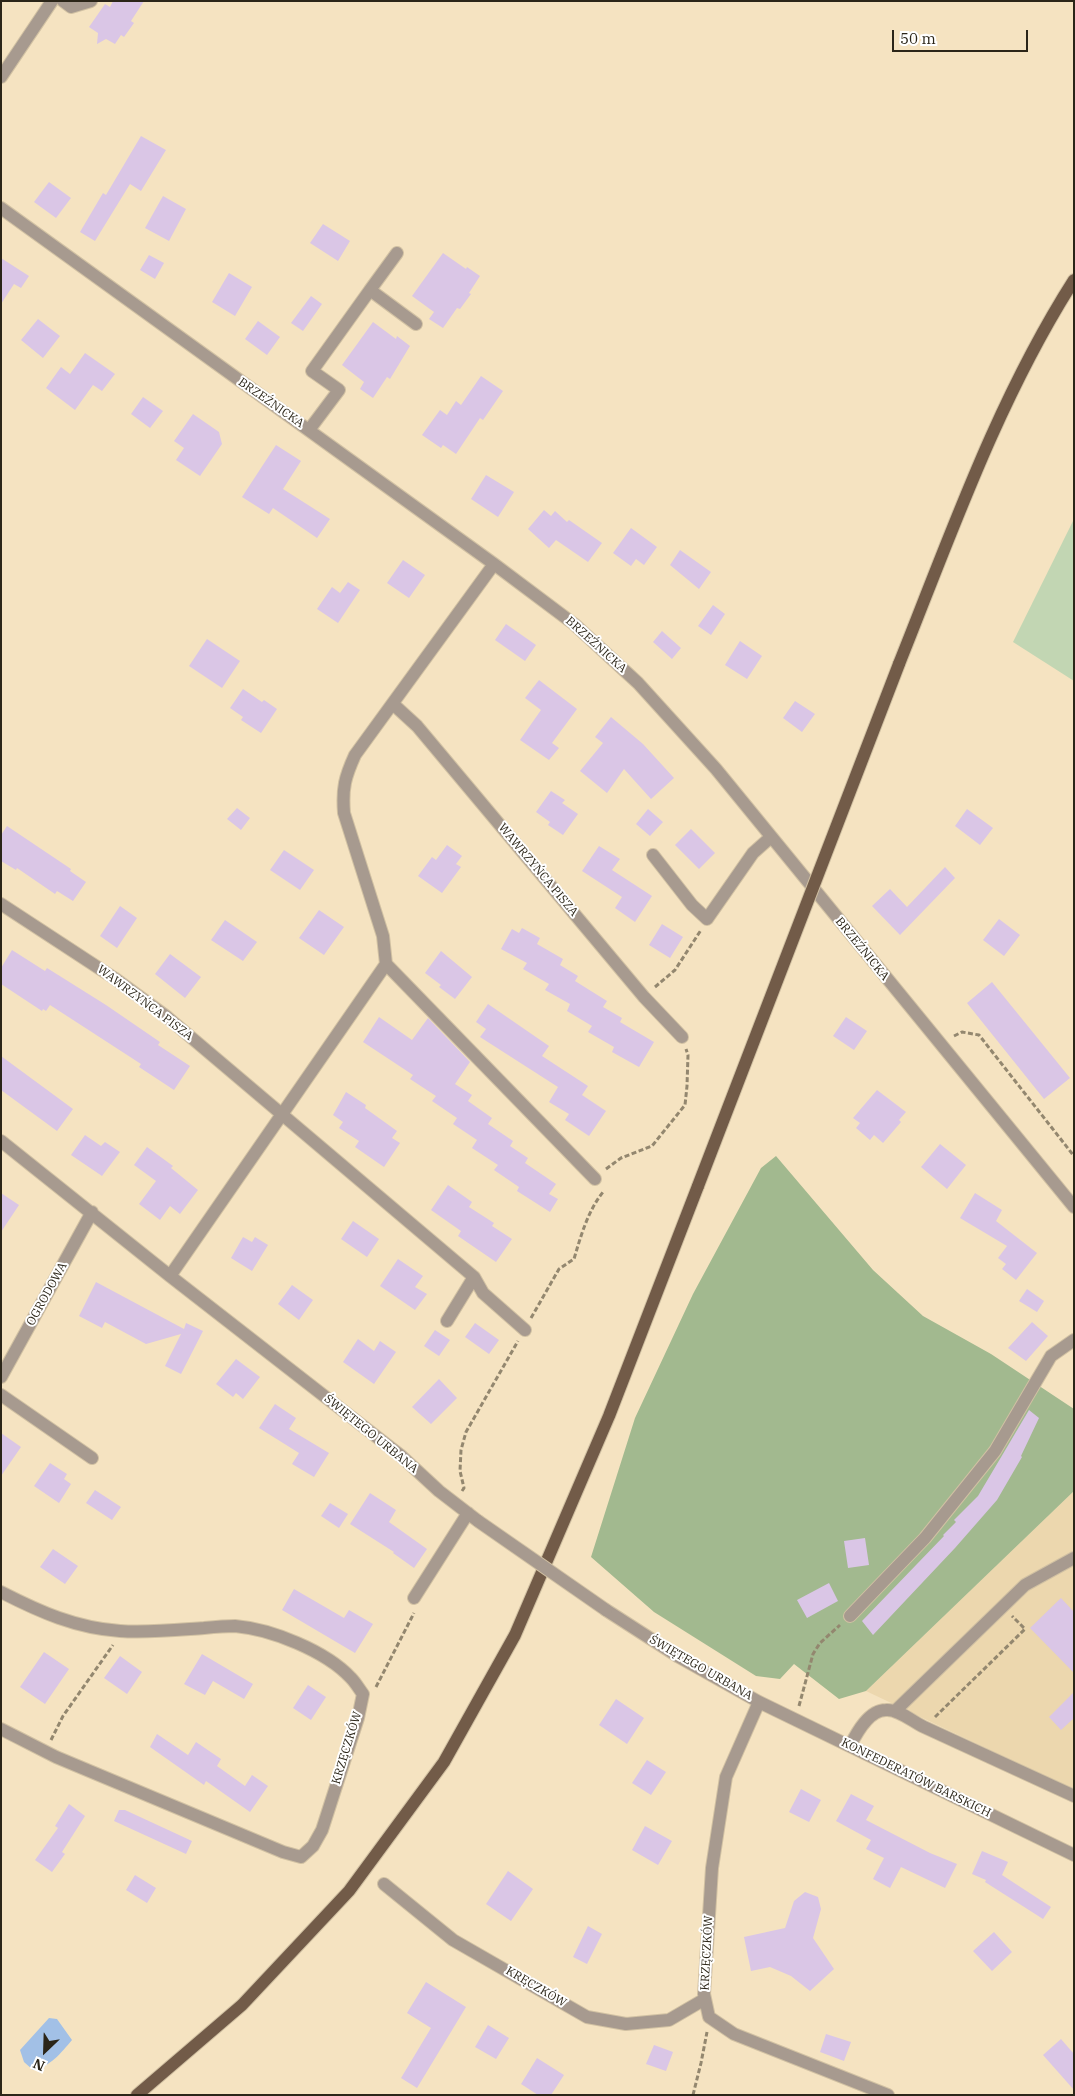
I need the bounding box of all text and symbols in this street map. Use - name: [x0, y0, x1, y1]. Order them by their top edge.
- scale bar: [895, 20, 1031, 52]
- text: 50 m: [900, 29, 936, 48]
- street label: BRZEŹNICKA: [235, 375, 307, 431]
- street label: BRZEŹNICKA: [563, 614, 629, 676]
- street label: WAWRZYŃCA PISZA: [495, 821, 581, 919]
- street label: BRZEŹNICKA: [832, 915, 892, 983]
- street label: WAWRZYŃCA PISZA: [94, 962, 196, 1044]
- street label: OGRODOWA: [24, 1260, 70, 1328]
- street label: ŚWIĘTEGO URBANA: [321, 1392, 421, 1476]
- street label: ŚWIĘTEGO URBANA: [647, 1633, 755, 1703]
- street label: KRZĘCZKÓW: [329, 1710, 365, 1786]
- street label: KONFEDERATÓW BARSKICH: [839, 1735, 993, 1821]
- street label: KRZĘCZKÓW: [698, 1915, 716, 1991]
- street label: KRĘCZKÓW: [503, 1964, 569, 2010]
- north arrow: [20, 2026, 70, 2076]
- text: N: [30, 2054, 48, 2075]

